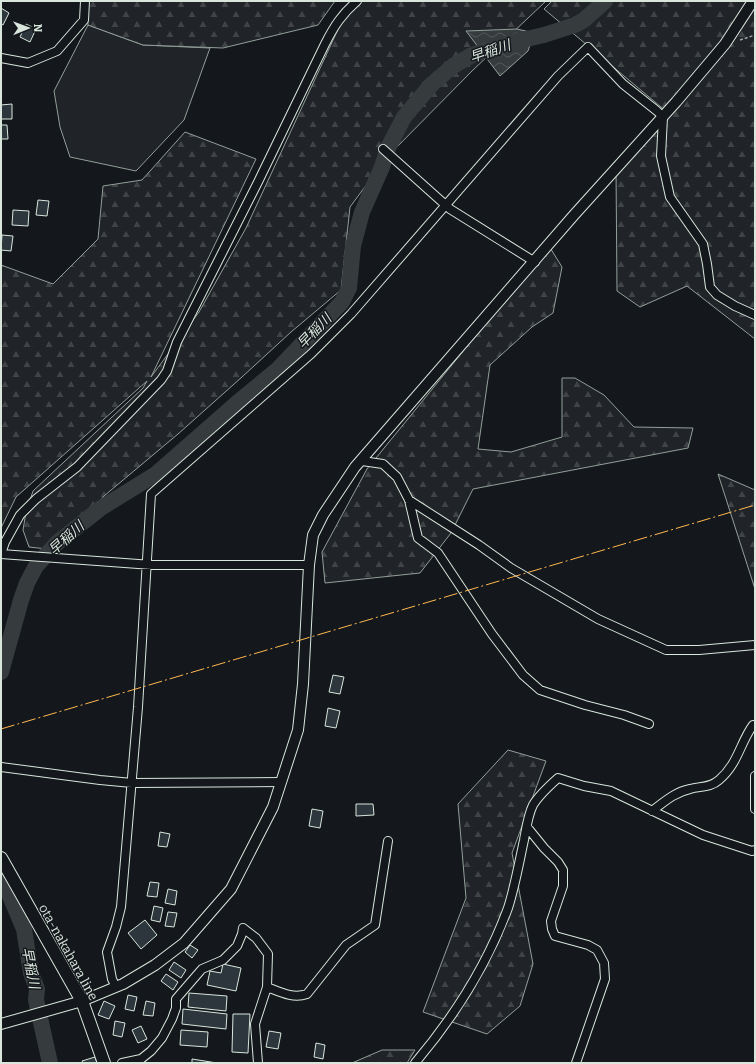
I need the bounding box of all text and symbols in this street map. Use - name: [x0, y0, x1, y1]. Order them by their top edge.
- north arrow: [8, 8, 48, 48]
- text: N: [31, 23, 44, 33]
- water label: 早稲川: [468, 36, 515, 66]
- water label: 早稲川: [294, 309, 336, 352]
- water label: 早稲川: [45, 517, 89, 559]
- street label: ota-nakahara line: [36, 901, 101, 1003]
- water label: 早稲川: [18, 946, 43, 992]

